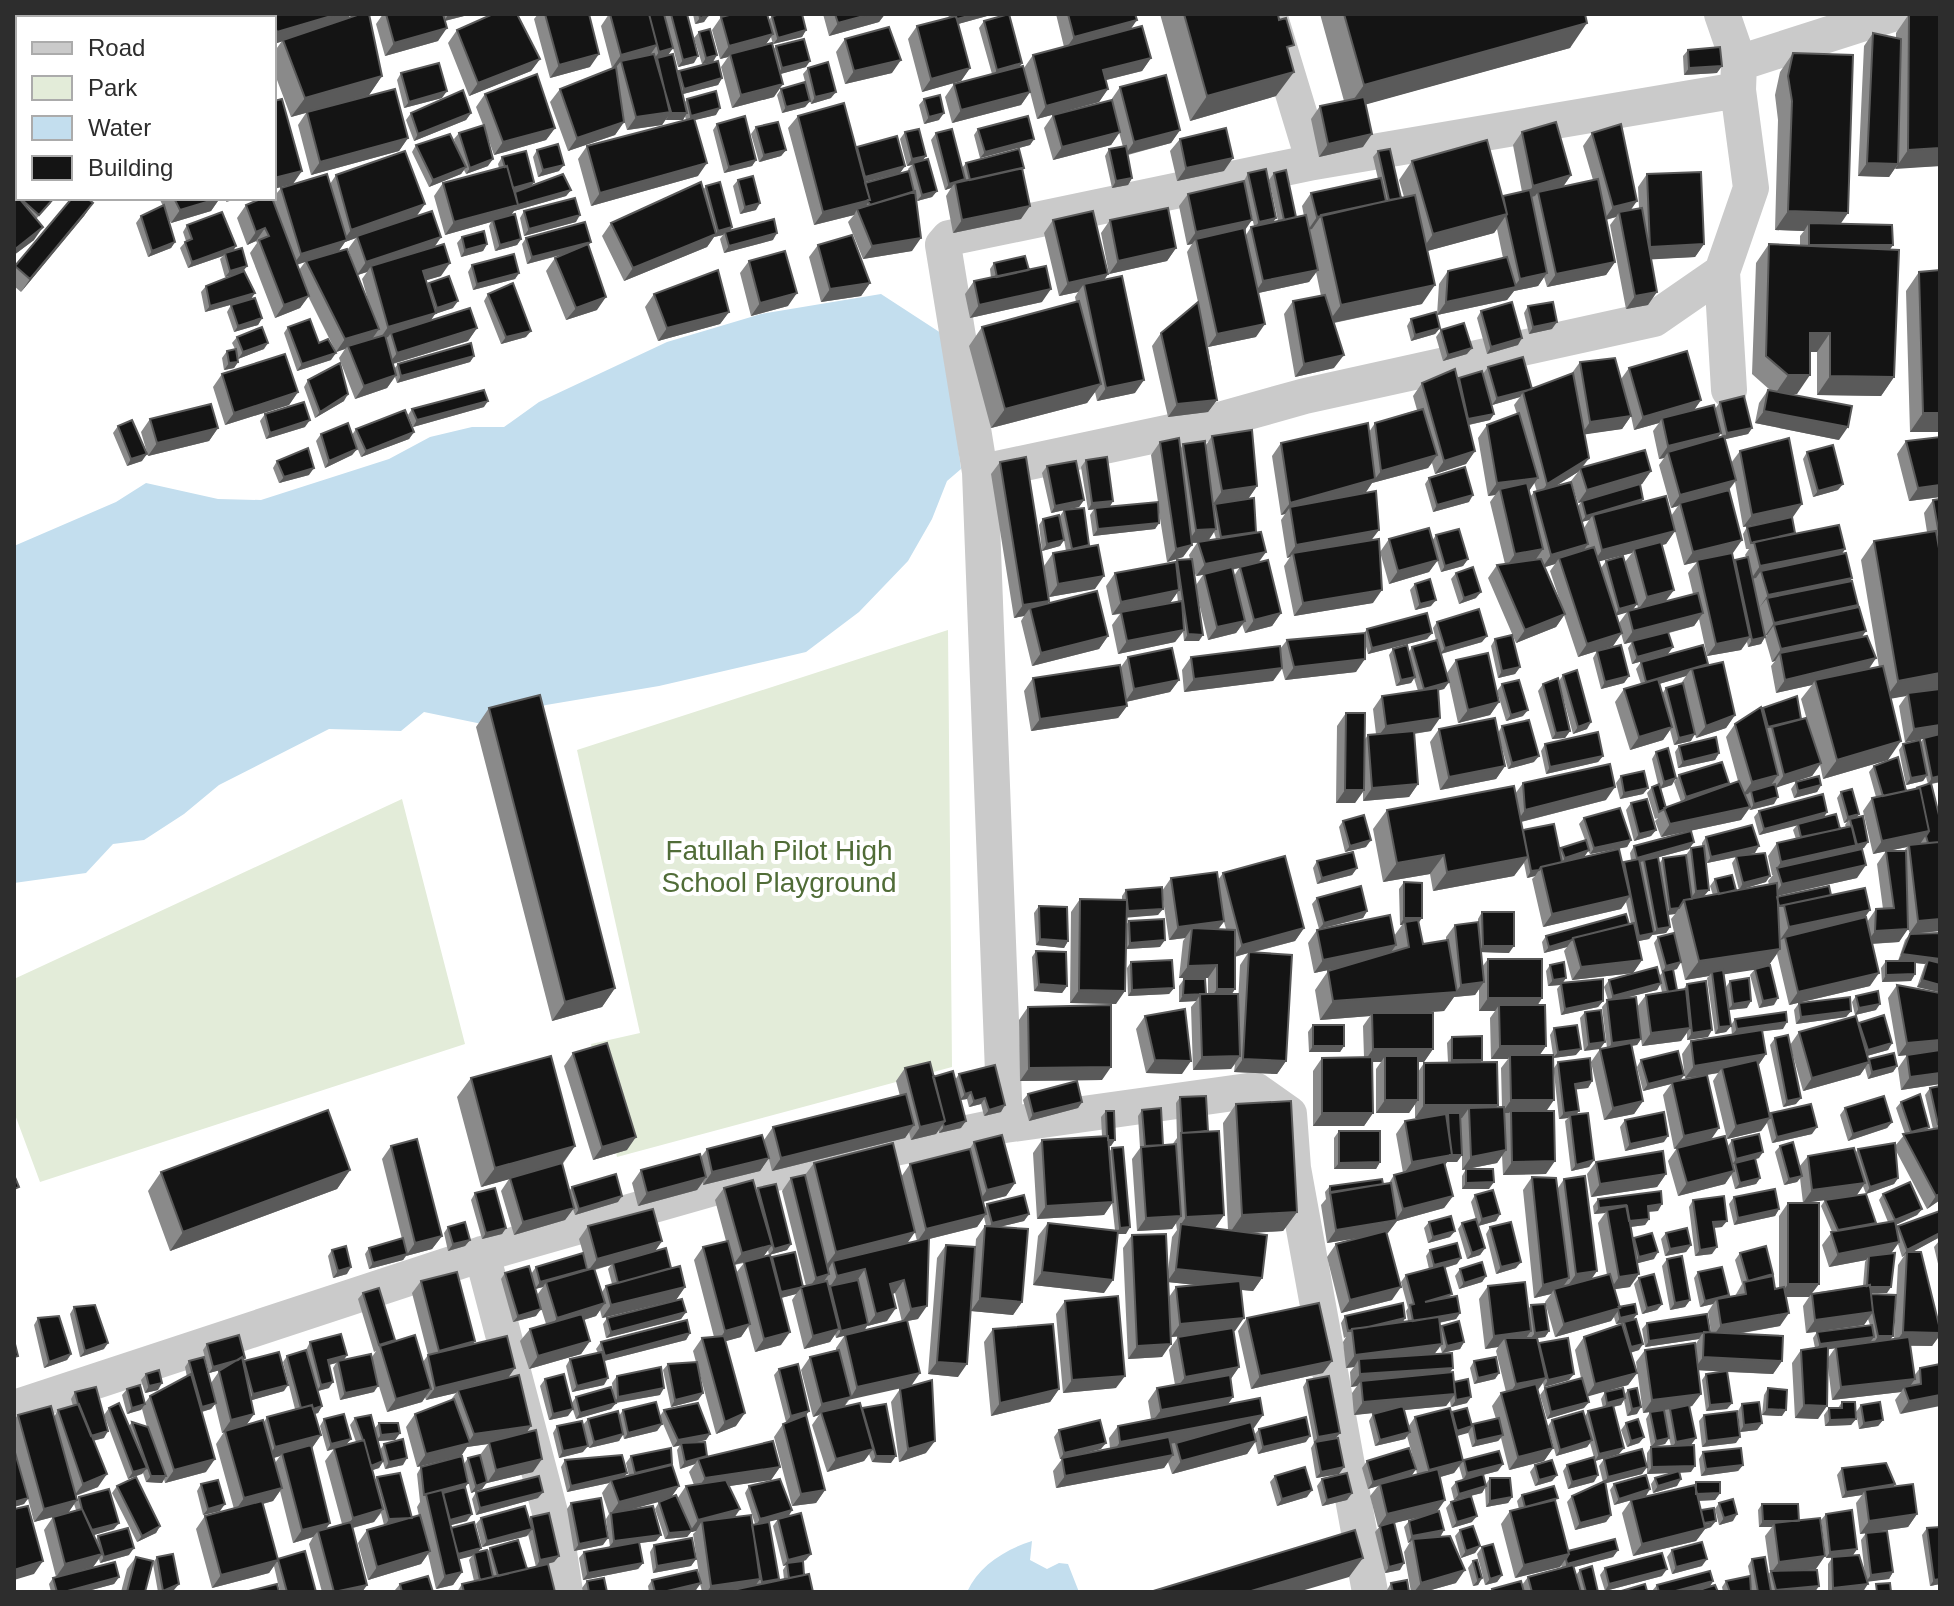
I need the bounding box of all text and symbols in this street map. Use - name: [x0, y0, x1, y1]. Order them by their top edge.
- legend: [16, 16, 276, 200]
- text: Road: [88, 34, 145, 61]
- text: Park: [88, 74, 138, 101]
- text: Water: [88, 114, 151, 141]
- text: Building: [88, 154, 173, 181]
- park label: Fatullah Pilot High School Playground: [661, 835, 897, 898]

